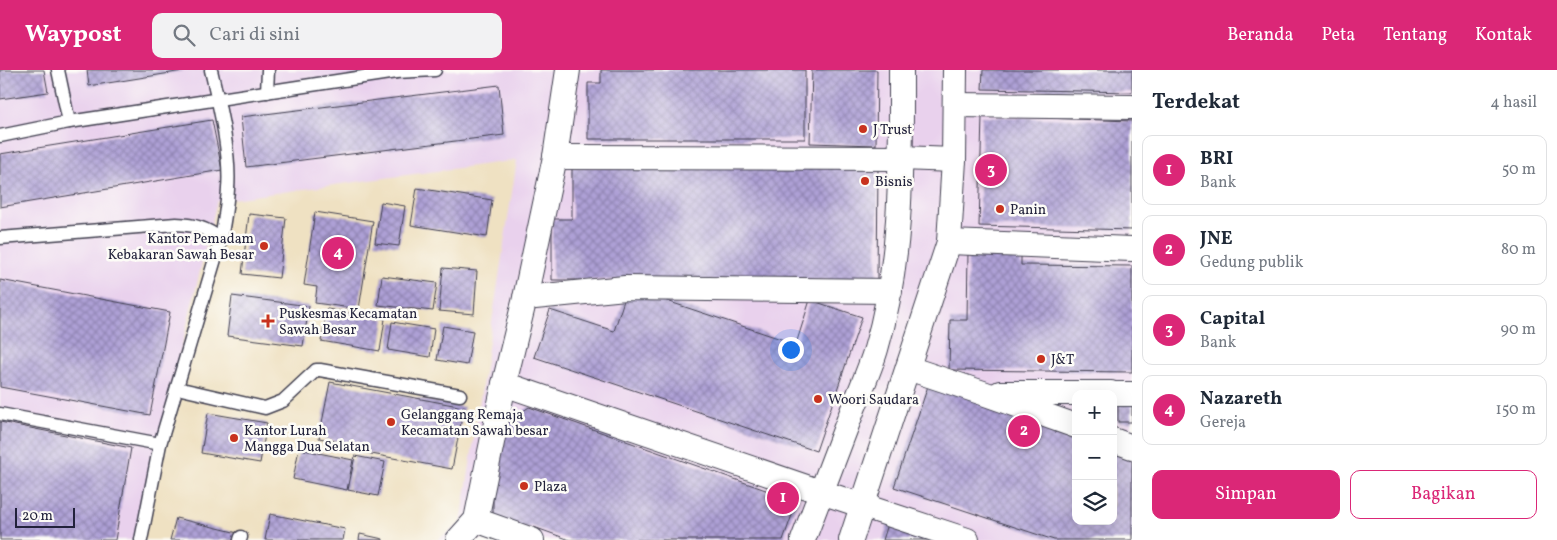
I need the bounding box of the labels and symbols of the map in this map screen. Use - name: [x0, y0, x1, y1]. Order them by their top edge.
- place label: J Trust: [873, 121, 912, 140]
- marker: J Trust: [857, 123, 869, 135]
- pin: 3: [975, 151, 1007, 189]
- place label: Bisnis: [875, 173, 913, 192]
- marker: Bisnis: [859, 175, 871, 187]
- place label: Panin: [1010, 201, 1046, 220]
- marker: Panin: [994, 203, 1006, 215]
- place label: Kantor Pemadam Kebakaran Sawah Besar: [108, 230, 254, 265]
- pin: 4: [322, 234, 354, 272]
- marker: Kantor Pemadam Kebakaran Sawah Besar: [258, 240, 270, 252]
- place label: Puskesmas Kecamatan Sawah Besar: [279, 305, 417, 340]
- marker: Puskesmas Kecamatan Sawah Besar: [261, 314, 275, 328]
- your location: [778, 337, 804, 363]
- place label: J&T: [1051, 351, 1074, 370]
- marker: J&T: [1035, 353, 1047, 365]
- place label: Woori Saudara: [828, 391, 919, 410]
- marker: Woori Saudara: [812, 393, 824, 405]
- place label: Gelanggang Remaja Kecamatan Sawah besar: [401, 406, 548, 441]
- pin: 2: [1008, 412, 1040, 450]
- marker: Gelanggang Remaja Kecamatan Sawah besar: [385, 416, 397, 428]
- place label: Kantor Lurah Mangga Dua Selatan: [244, 422, 370, 457]
- marker: Kantor Lurah Mangga Dua Selatan: [228, 432, 240, 444]
- place label: Plaza: [534, 478, 567, 497]
- pin: 1: [767, 479, 799, 517]
- marker: Plaza: [518, 480, 530, 492]
- scale bar: [15, 505, 75, 528]

